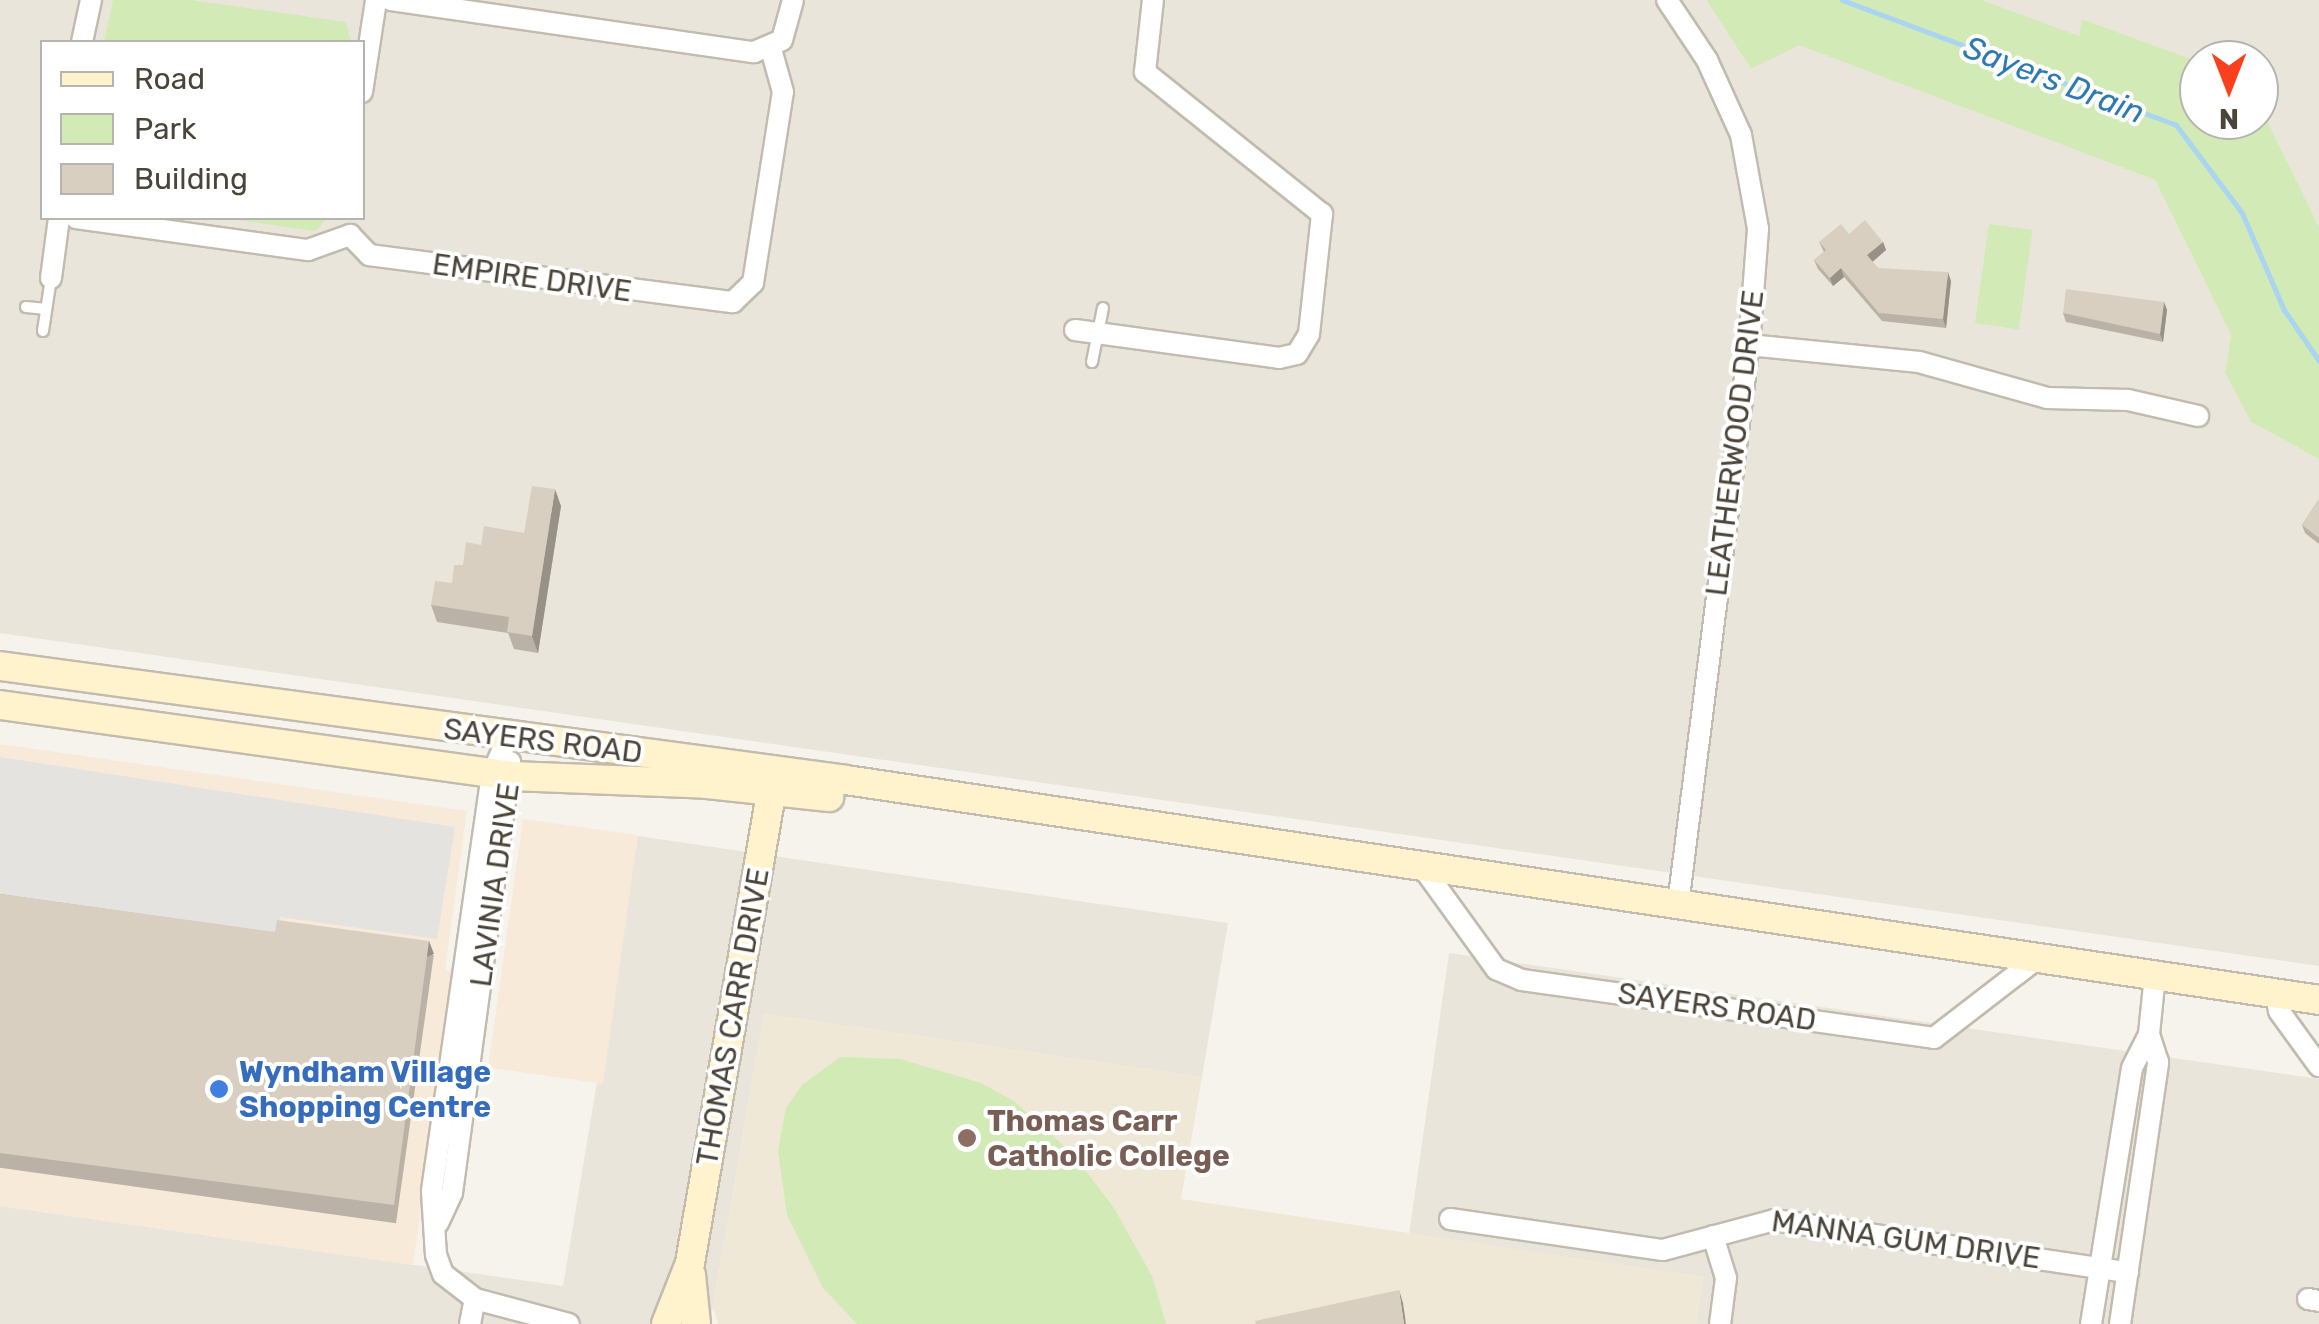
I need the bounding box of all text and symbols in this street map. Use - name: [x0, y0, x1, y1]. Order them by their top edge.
- water label: Sayers Drain: [1958, 28, 2150, 132]
- legend: [40, 40, 365, 220]
- north arrow: [2179, 40, 2279, 140]
- text: Road: [134, 61, 205, 97]
- text: N: [2219, 102, 2239, 135]
- text: Park: [134, 111, 196, 147]
- text: Building: [134, 161, 248, 197]
- street label: EMPIRE DRIVE: [430, 246, 634, 310]
- street label: LEATHERWOOD DRIVE: [1698, 288, 1772, 598]
- street label: SAYERS ROAD: [442, 711, 644, 771]
- street label: LAVINIA DRIVE: [463, 780, 527, 990]
- street label: THOMAS CARR DRIVE: [689, 865, 777, 1169]
- street label: SAYERS ROAD: [1616, 975, 1818, 1039]
- place label: Wyndham Village Shopping Centre: [239, 1054, 492, 1124]
- marker: Wyndham Village Shopping Centre: [208, 1078, 230, 1100]
- place label: Thomas Carr Catholic College: [987, 1103, 1230, 1174]
- marker: Thomas Carr Catholic College: [956, 1127, 978, 1149]
- street label: MANNA GUM DRIVE: [1769, 1203, 2043, 1277]

